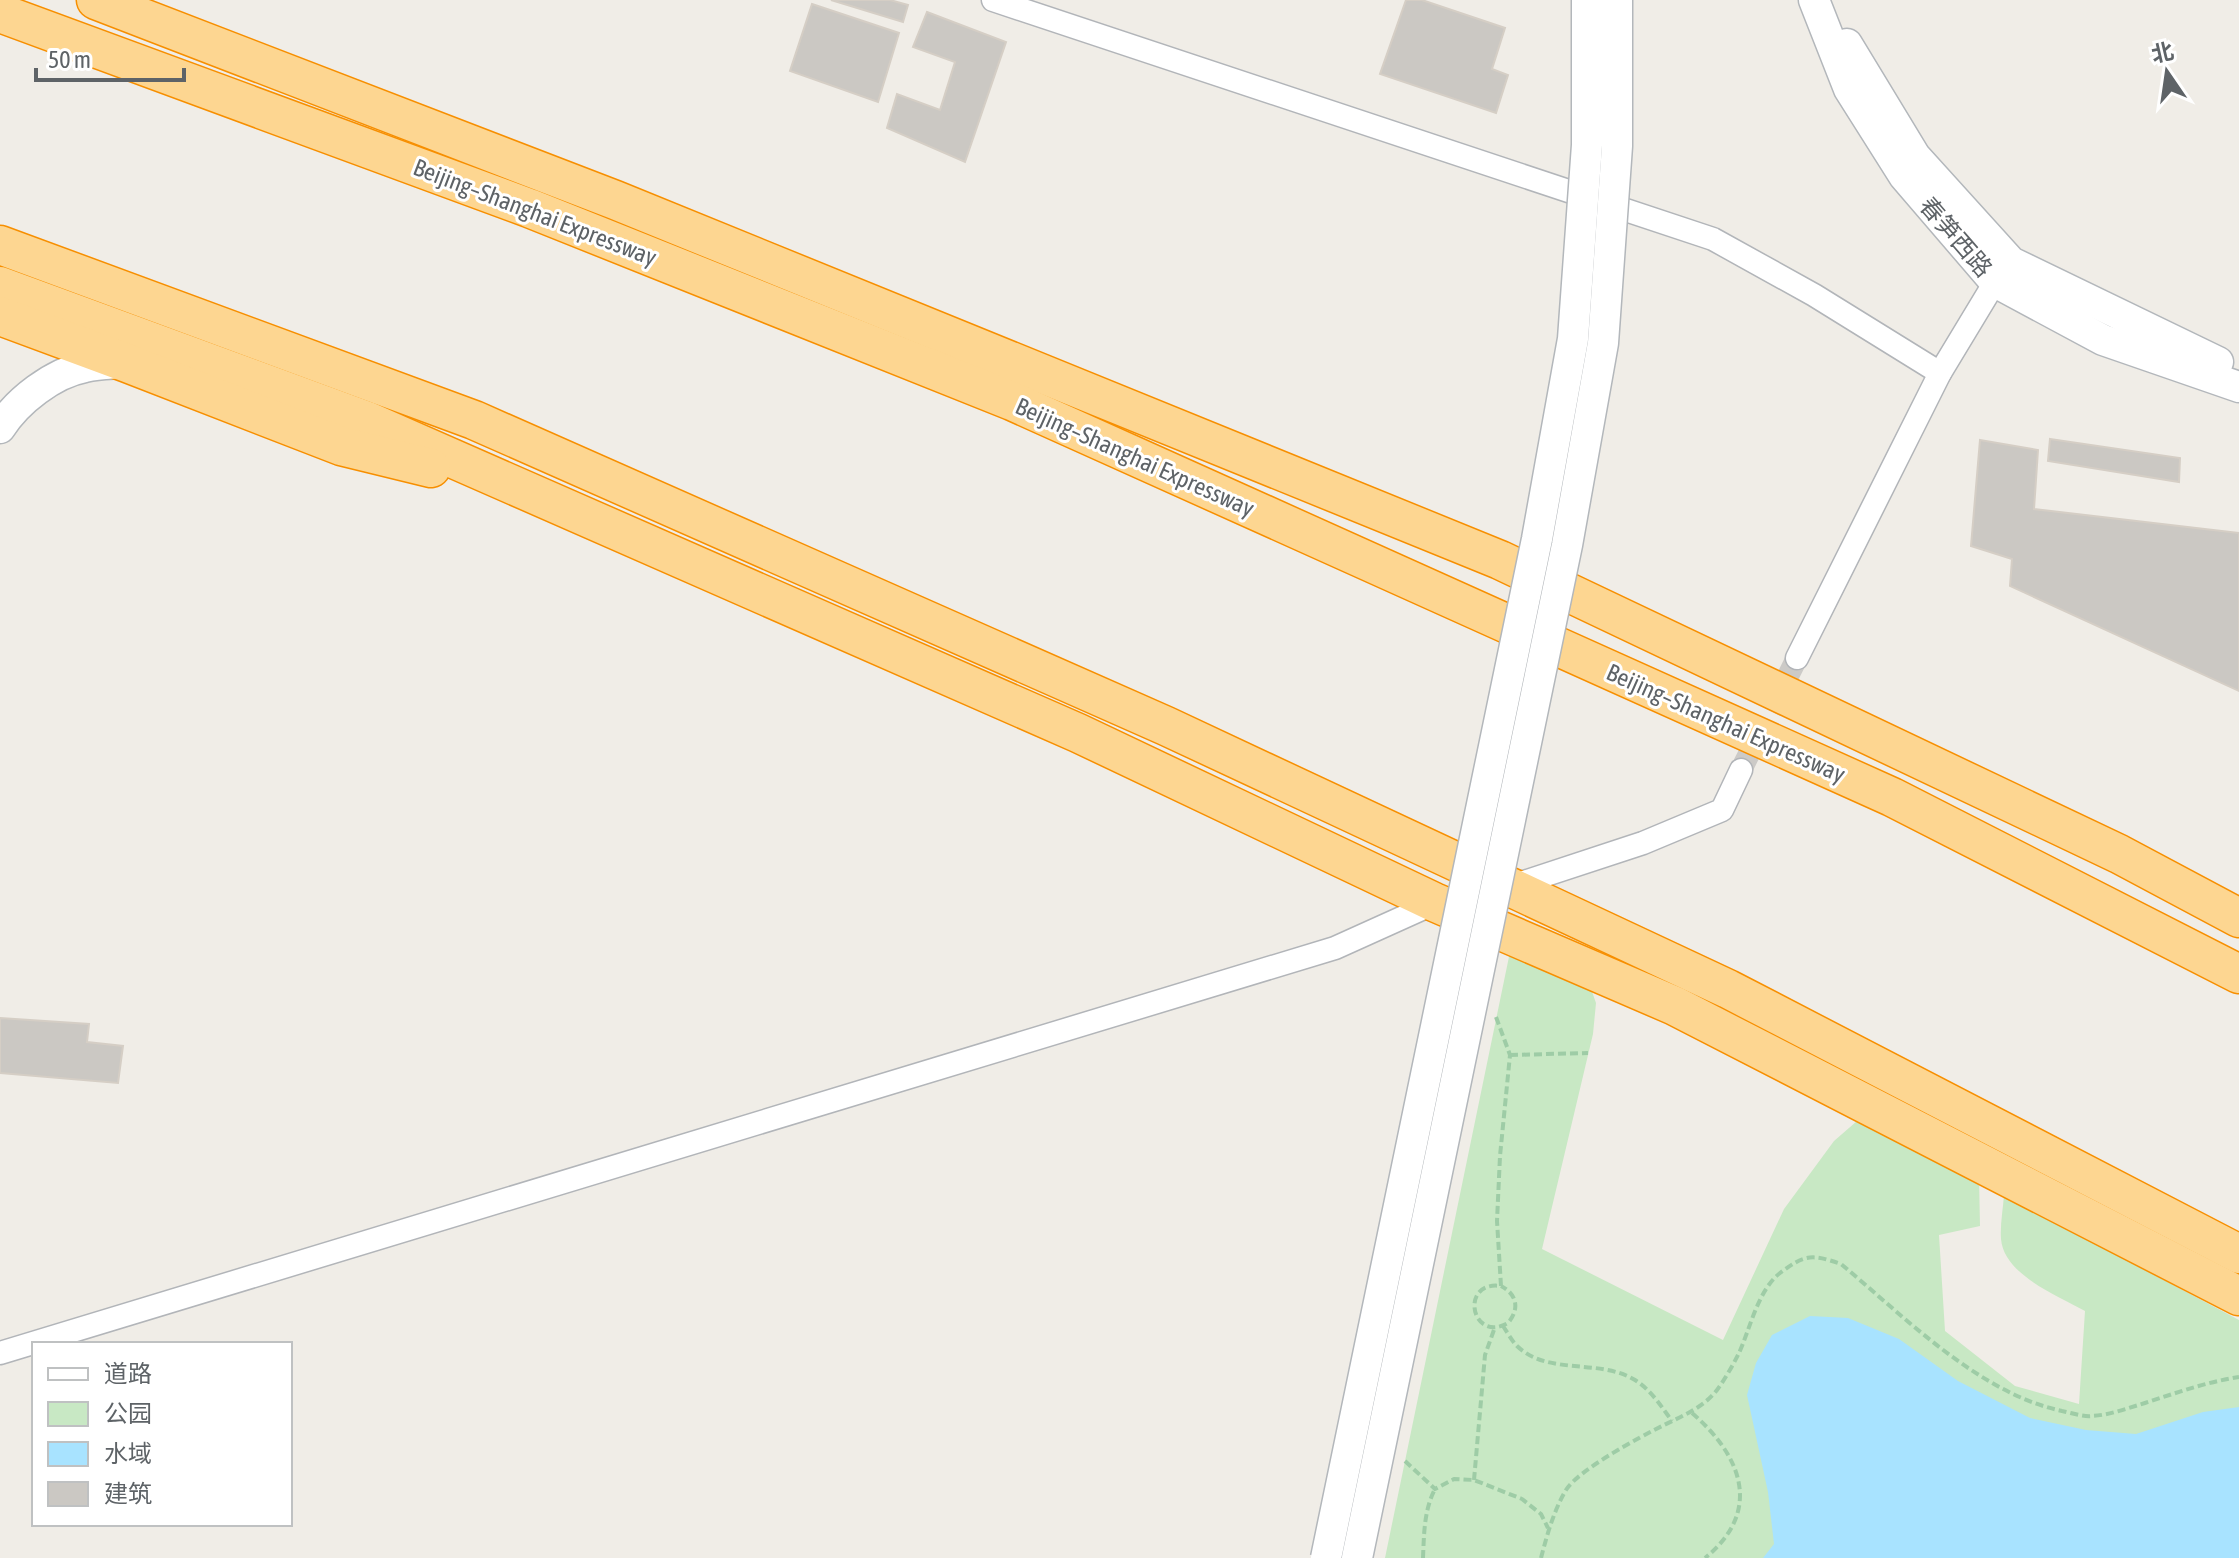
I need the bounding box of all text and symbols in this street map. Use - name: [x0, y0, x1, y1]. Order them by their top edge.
- scale bar: [36, 32, 184, 82]
- north arrow: [2127, 32, 2207, 112]
- text: 北: [2149, 37, 2176, 68]
- text: 50 m: [48, 46, 91, 73]
- street label: Beijing–Shanghai Expressway: [410, 153, 660, 271]
- street label: 春笋西路: [1914, 192, 1998, 282]
- street label: Beijing–Shanghai Expressway: [1012, 392, 1259, 522]
- street label: Beijing–Shanghai Expressway: [1603, 658, 1850, 788]
- legend: [32, 1342, 292, 1526]
- text: 道路: [104, 1360, 152, 1387]
- text: 公园: [104, 1400, 152, 1427]
- text: 水域: [104, 1440, 152, 1467]
- text: 建筑: [104, 1480, 152, 1507]

